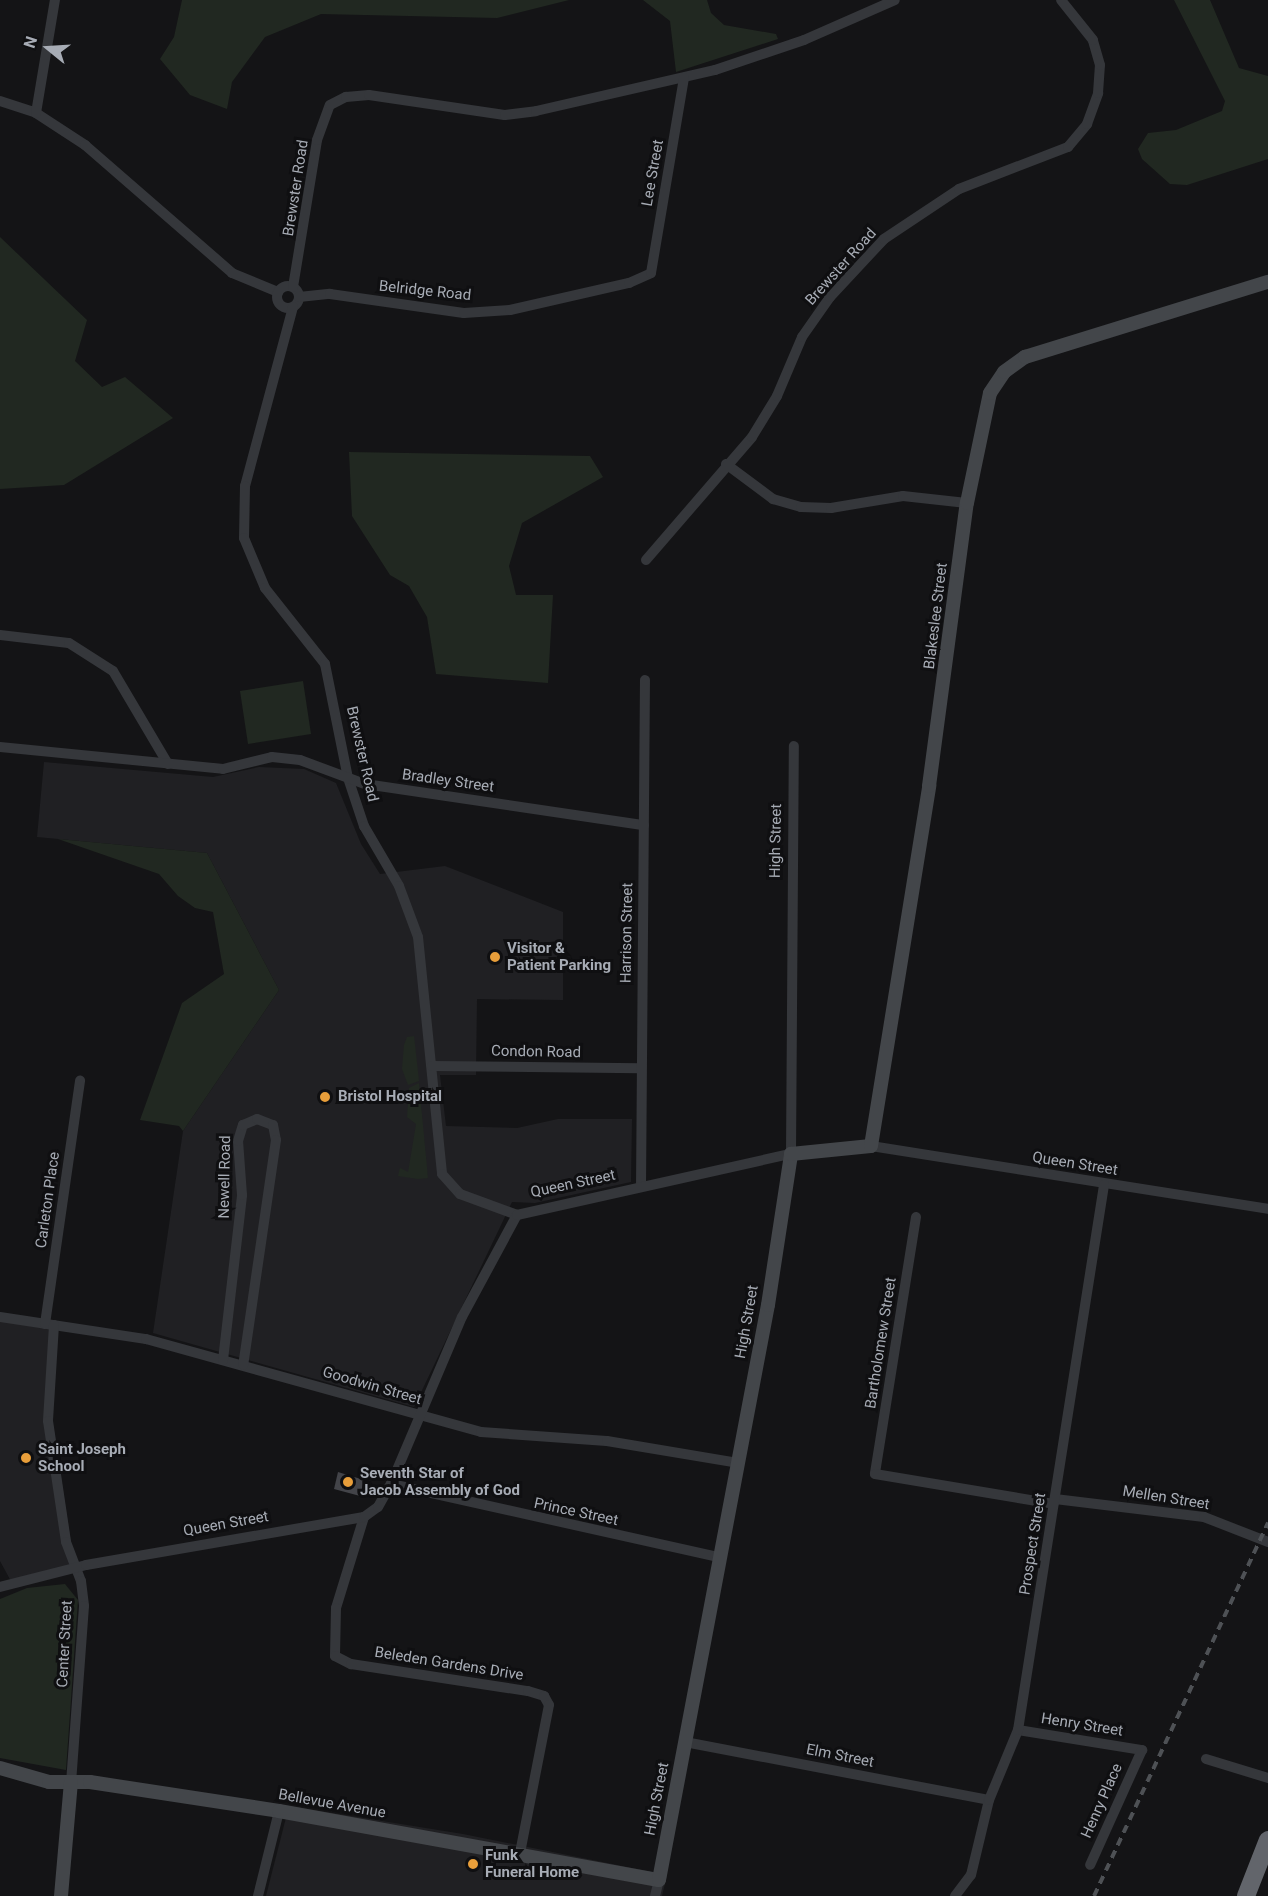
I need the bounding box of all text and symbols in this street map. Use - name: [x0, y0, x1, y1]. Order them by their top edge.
- north arrow: [18, 18, 78, 78]
- text: N: [20, 34, 41, 51]
- street label: Lee Street: [638, 138, 668, 208]
- street label: Brewster Road: [279, 139, 313, 237]
- street label: Brewster Road: [802, 225, 880, 309]
- street label: Belridge Road: [378, 277, 472, 305]
- street label: Blakeslee Street: [921, 562, 951, 670]
- street label: Brewster Road: [342, 705, 382, 803]
- street label: Bradley Street: [401, 766, 495, 796]
- street label: High Street: [766, 804, 786, 878]
- street label: Harrison Street: [617, 883, 637, 983]
- place label: Visitor & Patient Parking: [507, 939, 611, 974]
- marker: Visitor & Patient Parking: [488, 950, 502, 964]
- street label: Condon Road: [491, 1042, 581, 1062]
- marker: Bristol Hospital: [316, 1088, 334, 1106]
- place label: Bristol Hospital: [338, 1088, 442, 1106]
- street label: Newell Road: [215, 1135, 235, 1219]
- street label: Queen Street: [1031, 1148, 1119, 1180]
- street label: Carleton Place: [32, 1151, 64, 1249]
- street label: Queen Street: [529, 1166, 617, 1202]
- street label: Bartholomew Street: [862, 1276, 900, 1410]
- street label: High Street: [732, 1284, 762, 1360]
- street label: Goodwin Street: [320, 1363, 424, 1409]
- place label: Saint Joseph School: [38, 1440, 126, 1475]
- marker: Saint Joseph School: [19, 1451, 33, 1465]
- place label: Seventh Star of Jacob Assembly of God: [360, 1464, 520, 1499]
- marker: Seventh Star of Jacob Assembly of God: [341, 1475, 355, 1489]
- street label: Mellen Street: [1121, 1482, 1211, 1514]
- street label: Prospect Street: [1016, 1492, 1050, 1596]
- street label: Prince Street: [532, 1494, 620, 1530]
- street label: Queen Street: [182, 1508, 270, 1540]
- street label: Center Street: [54, 1600, 76, 1688]
- street label: Beleden Gardens Drive: [373, 1643, 525, 1685]
- street label: Henry Street: [1040, 1710, 1124, 1740]
- street label: Elm Street: [805, 1741, 875, 1771]
- street label: High Street: [641, 1761, 673, 1837]
- street label: Henry Place: [1077, 1761, 1127, 1841]
- street label: Bellevue Avenue: [277, 1786, 387, 1822]
- place label: Funk Funeral Home: [485, 1846, 579, 1881]
- marker: Funk Funeral Home: [466, 1857, 480, 1871]

